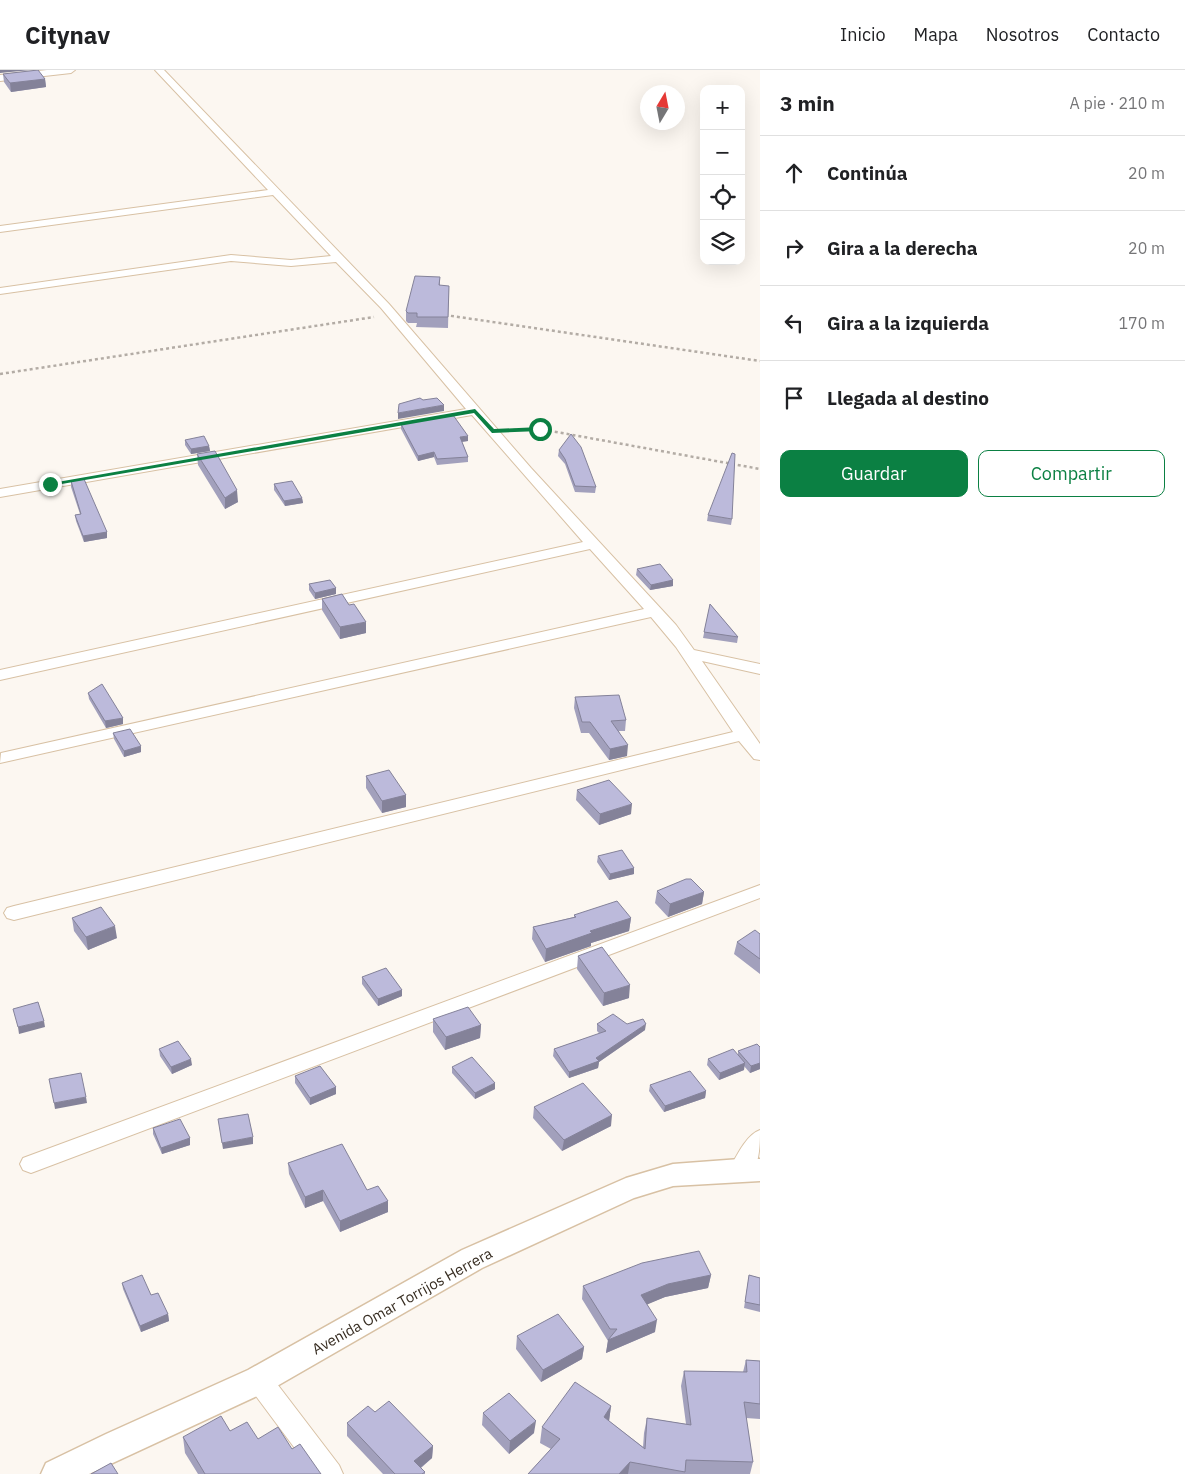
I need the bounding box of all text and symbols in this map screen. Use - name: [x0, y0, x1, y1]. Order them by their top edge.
- text: Citynav: [25, 19, 110, 51]
- text: Inicio: [840, 23, 886, 46]
- text: Mapa: [914, 23, 958, 46]
- text: Nosotros: [986, 23, 1059, 46]
- text: Contacto: [1087, 23, 1160, 46]
- north arrow: [640, 85, 685, 130]
- map controls: [700, 85, 745, 265]
- button: +: [700, 85, 745, 130]
- text: 3 min: [780, 89, 835, 117]
- text: A pie · 210 m: [1070, 93, 1165, 113]
- button: −: [700, 130, 745, 175]
- icon: ahead: [780, 159, 808, 187]
- text: Continúa: [827, 161, 908, 185]
- text: 20 m: [1128, 163, 1165, 183]
- button: locate: [700, 175, 745, 220]
- button: layers: [700, 220, 745, 265]
- icon: right: [780, 234, 808, 262]
- text: Gira a la derecha: [827, 236, 978, 260]
- text: 20 m: [1128, 238, 1165, 258]
- icon: left: [780, 309, 808, 337]
- text: Gira a la izquierda: [827, 311, 989, 335]
- text: 170 m: [1118, 313, 1165, 333]
- icon: arrive: [780, 384, 808, 412]
- text: Llegada al destino: [827, 386, 989, 410]
- route start: [529, 418, 552, 441]
- button: Guardar: [780, 450, 968, 497]
- button: Compartir: [978, 450, 1165, 497]
- route end: [39, 473, 62, 496]
- street label: Avenida Omar Torrijos Herrera: [308, 1243, 496, 1359]

